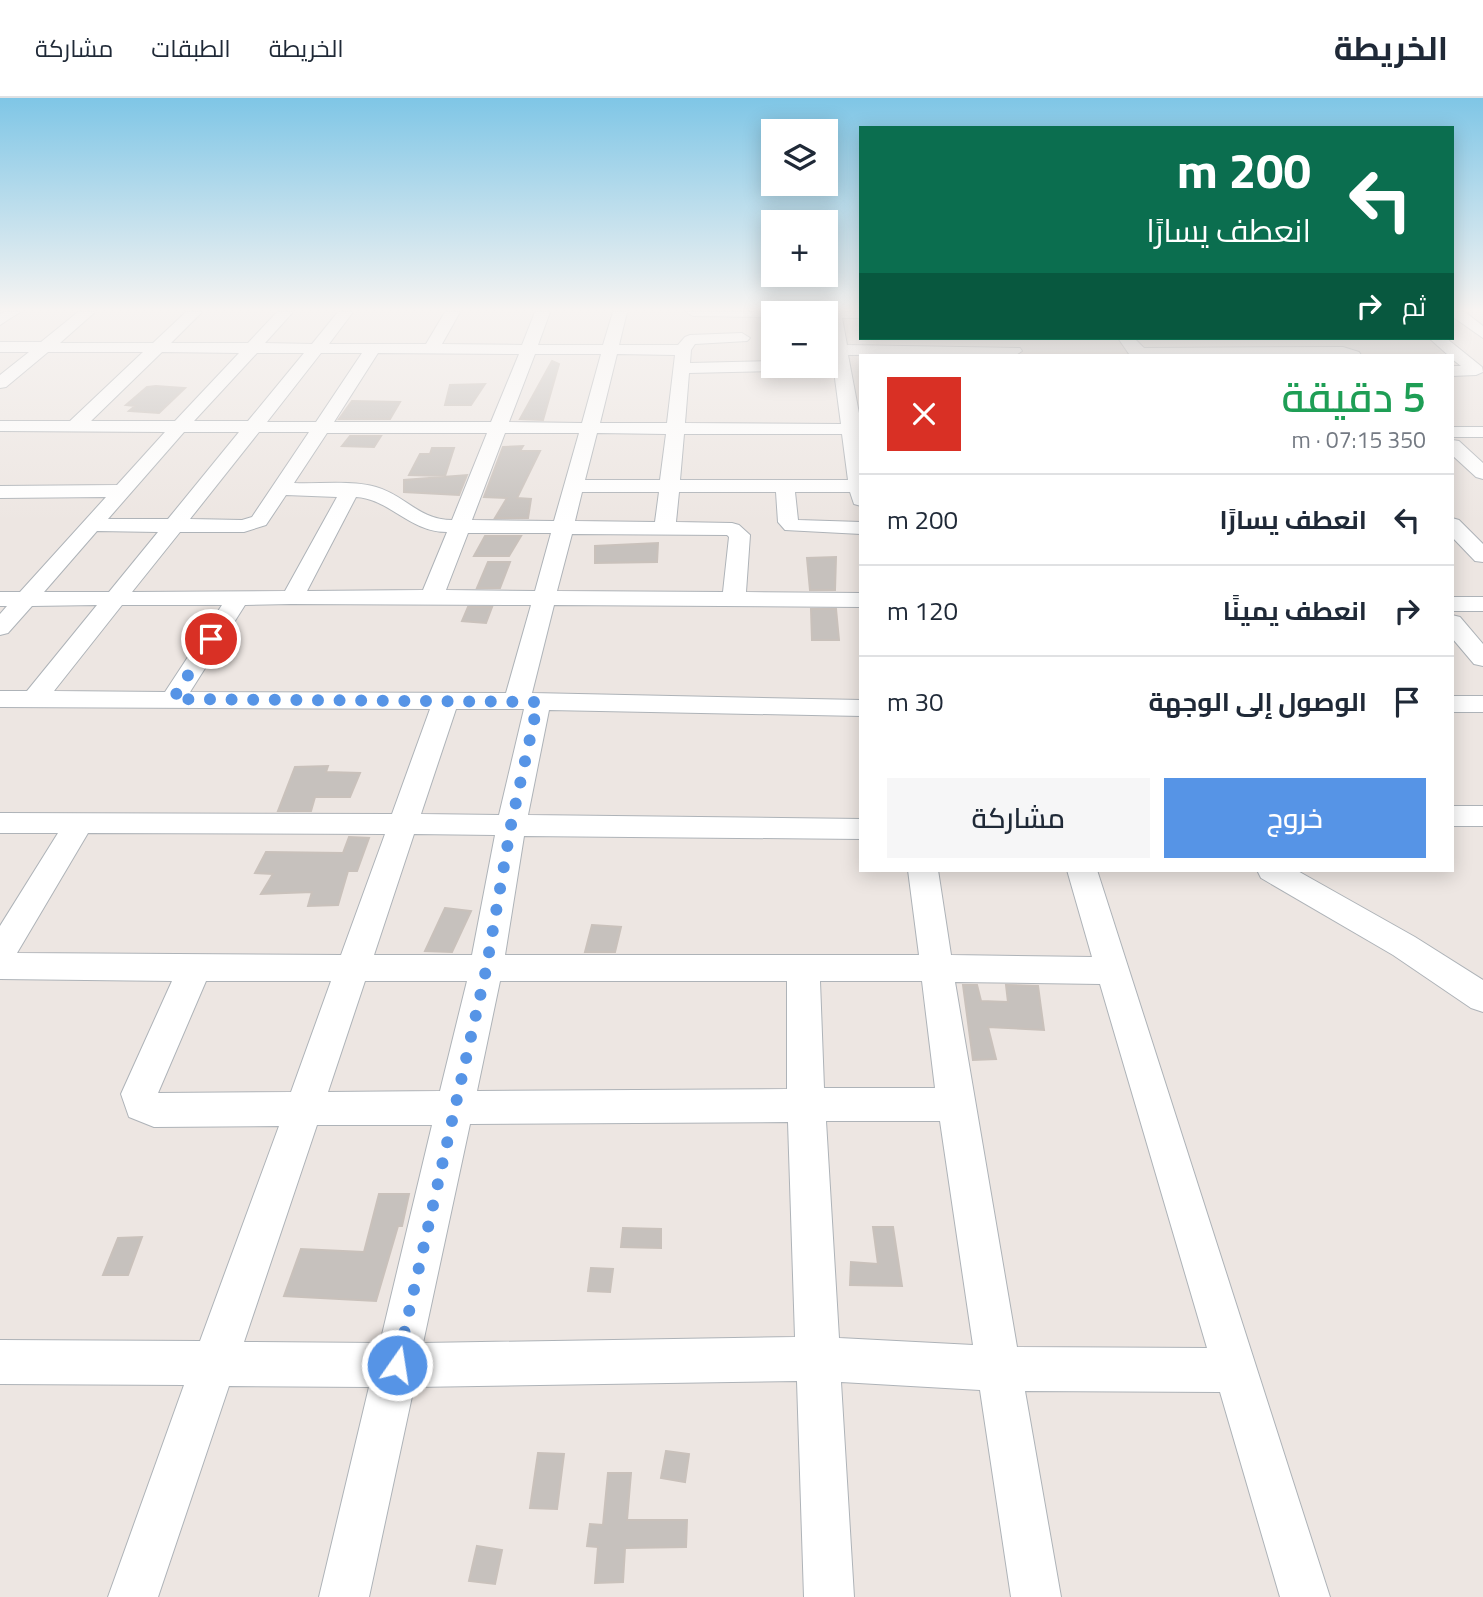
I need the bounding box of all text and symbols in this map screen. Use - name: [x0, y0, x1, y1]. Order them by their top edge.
- text: الخريطة: [1334, 23, 1448, 73]
- text: مشاركة: [35, 30, 113, 66]
- text: الطبقات: [151, 30, 231, 66]
- text: الخريطة: [269, 30, 344, 66]
- map controls: [761, 119, 838, 378]
- button: layers: [761, 119, 838, 196]
- text: 200 m: [1177, 132, 1311, 207]
- icon: left: [1335, 154, 1426, 245]
- text: انعطف يسارًا: [1146, 206, 1311, 254]
- button: +: [761, 210, 838, 287]
- icon: right: [1350, 287, 1388, 325]
- text: ثم: [1402, 287, 1426, 326]
- button: −: [761, 301, 838, 378]
- text: 5 دقيقة: [1281, 364, 1426, 428]
- button: close: [887, 377, 961, 451]
- text: 350 m · 07:15: [1291, 422, 1426, 457]
- text: 200 m: [887, 500, 958, 539]
- text: انعطف يسارًا: [1219, 500, 1367, 539]
- icon: left: [1388, 501, 1426, 539]
- text: 120 m: [887, 591, 958, 630]
- text: انعطف يمينًا: [1223, 591, 1367, 630]
- icon: right: [1388, 592, 1426, 630]
- pin: [181, 609, 241, 669]
- icon: arrive: [192, 620, 230, 658]
- text: 30 m: [887, 682, 944, 721]
- text: الوصول إلى الوجهة: [1148, 682, 1367, 721]
- icon: arrive: [1388, 683, 1426, 721]
- button: مشاركة: [887, 778, 1150, 858]
- button: خروج: [1164, 778, 1426, 858]
- position arrow: [360, 1328, 434, 1402]

